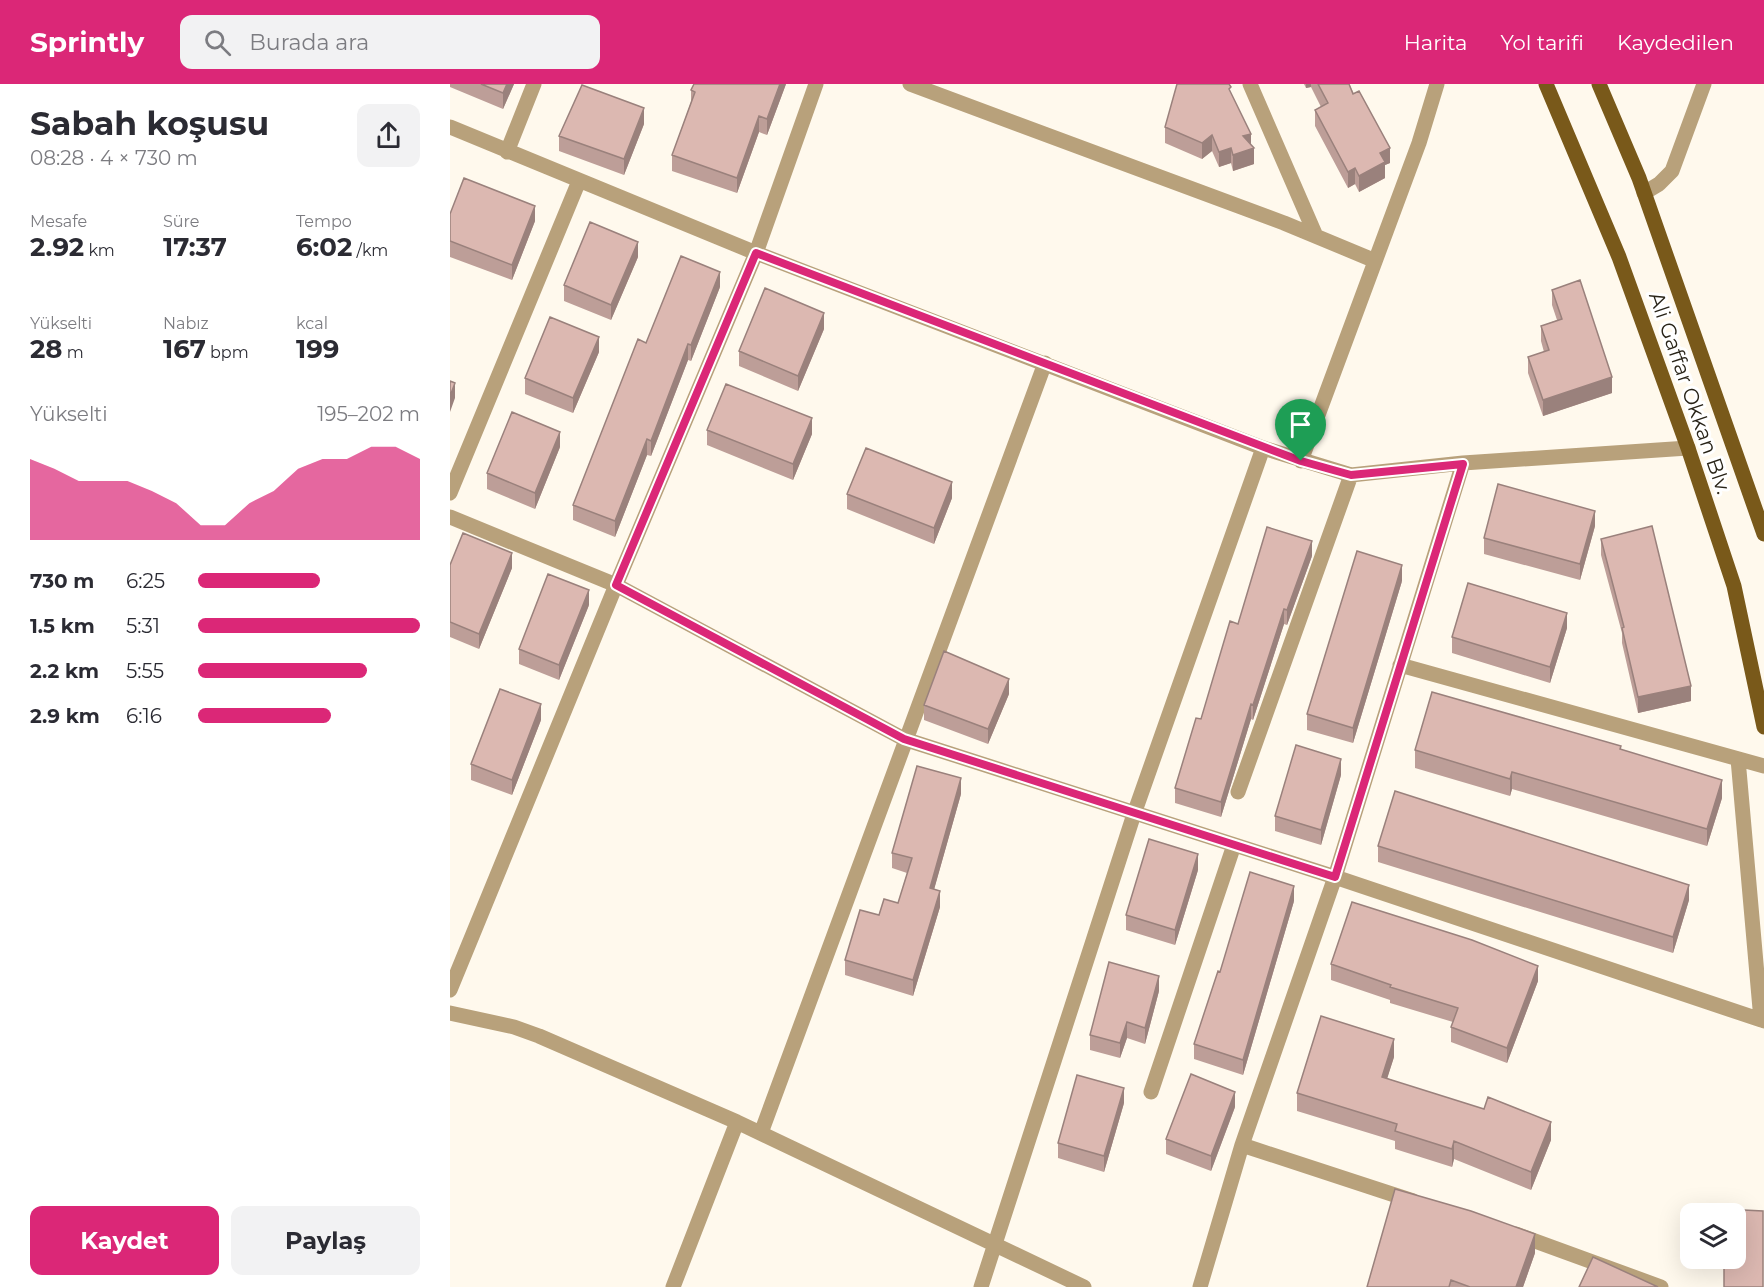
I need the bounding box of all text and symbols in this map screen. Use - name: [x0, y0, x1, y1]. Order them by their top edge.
- search box: [180, 15, 600, 69]
- text: Sprintly: [30, 25, 144, 59]
- icon: search: [201, 26, 234, 59]
- text: Burada ara: [249, 29, 369, 56]
- text: Harita: [1404, 30, 1467, 55]
- text: Yol tarifi: [1500, 30, 1584, 55]
- text: Kaydedilen: [1617, 30, 1734, 55]
- text: Sabah koşusu: [30, 103, 269, 143]
- button: share: [357, 104, 420, 167]
- text: 08:28 · 4 × 730 m: [30, 146, 198, 170]
- text: Mesafe: [30, 212, 87, 231]
- text: Süre: [163, 212, 199, 231]
- text: Tempo: [296, 212, 352, 231]
- text: 2.92: [30, 231, 84, 263]
- text: 17:37: [163, 231, 227, 263]
- text: 6:02: [296, 231, 352, 263]
- text: km: [84, 241, 115, 260]
- text: /km: [352, 241, 388, 260]
- street label: Ali Gaffar Okkan Blv.: [1644, 288, 1737, 497]
- text: Yükselti: [30, 314, 92, 333]
- text: Nabız: [163, 314, 209, 333]
- text: kcal: [296, 314, 328, 333]
- text: 28: [30, 333, 63, 365]
- text: 167: [163, 333, 206, 365]
- text: 199: [296, 333, 339, 365]
- text: m: [63, 343, 84, 362]
- text: bpm: [206, 343, 249, 362]
- pin: [1275, 399, 1326, 461]
- text: Yükselti: [30, 402, 108, 426]
- text: 195–202 m: [317, 402, 420, 426]
- icon: arrive: [1284, 408, 1317, 441]
- text: 730 m: [30, 569, 94, 593]
- text: 6:25: [126, 569, 165, 593]
- text: 1.5 km: [30, 614, 95, 638]
- text: 5:31: [126, 614, 160, 638]
- text: 2.2 km: [30, 659, 99, 683]
- text: 5:55: [126, 659, 164, 683]
- text: 2.9 km: [30, 704, 100, 728]
- text: 6:16: [126, 704, 162, 728]
- map controls: [1680, 1203, 1746, 1269]
- button: layers: [1680, 1203, 1746, 1269]
- button: Kaydet: [30, 1206, 219, 1275]
- button: Paylaş: [231, 1206, 420, 1275]

